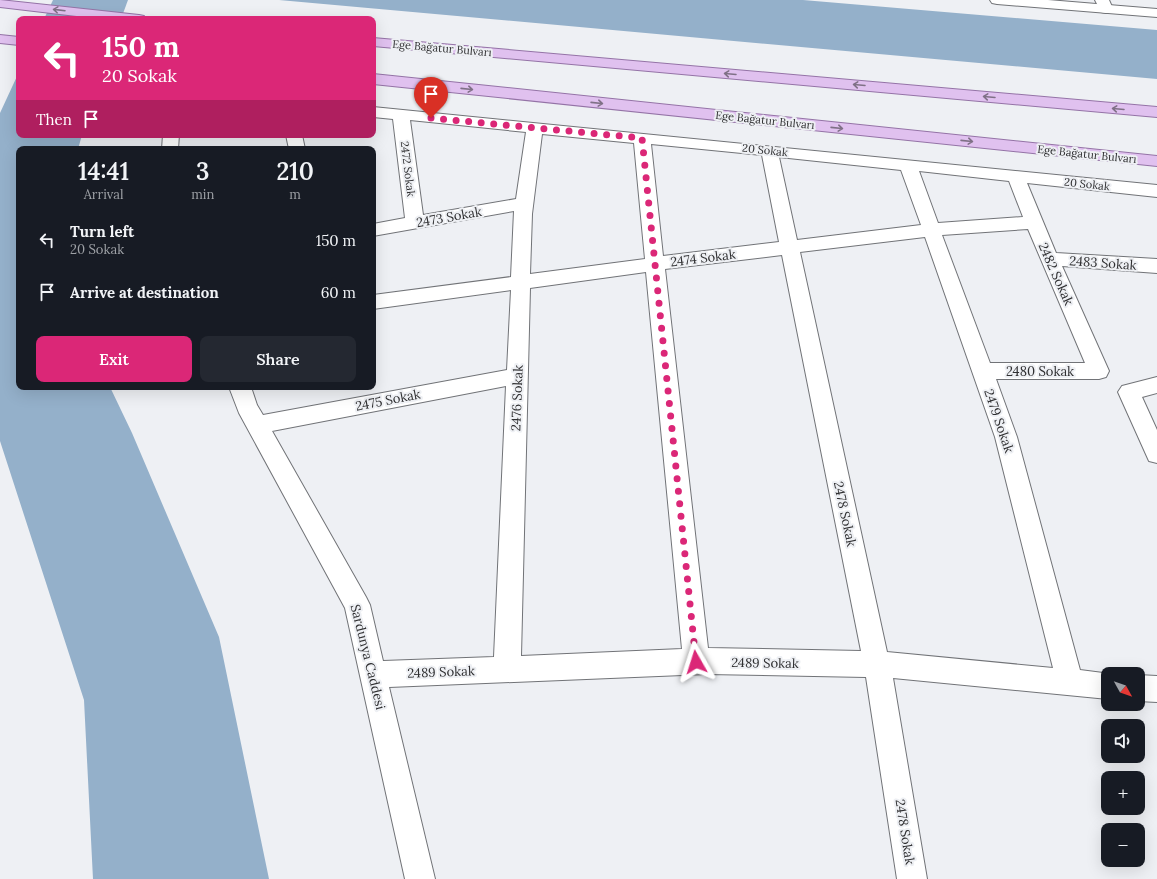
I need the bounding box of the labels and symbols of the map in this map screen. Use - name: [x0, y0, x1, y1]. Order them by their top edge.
- one-way arrow: [53, 6, 66, 13]
- street label: Ege Bağatur Bulvarı: [392, 37, 492, 59]
- one-way arrow: [724, 70, 737, 77]
- pin: [414, 77, 448, 118]
- one-way arrow: [853, 82, 866, 89]
- one-way arrow: [461, 85, 474, 93]
- one-way arrow: [983, 94, 996, 101]
- one-way arrow: [590, 99, 603, 106]
- one-way arrow: [1112, 105, 1125, 112]
- street label: Ege Bağatur Bulvarı: [715, 108, 815, 132]
- one-way arrow: [830, 124, 843, 131]
- one-way arrow: [960, 138, 973, 145]
- street label: 2472 Sokak: [398, 141, 418, 198]
- street label: 20 Sokak: [741, 141, 789, 159]
- street label: Ege Bağatur Bulvarı: [1037, 142, 1137, 166]
- street label: 20 Sokak: [1063, 175, 1111, 193]
- street label: 2473 Sokak: [415, 203, 483, 231]
- street label: 2482 Sokak: [1035, 240, 1077, 308]
- street label: 2474 Sokak: [669, 246, 737, 270]
- street label: 2483 Sokak: [1069, 252, 1137, 274]
- street label: 2480 Sokak: [1006, 363, 1074, 380]
- street label: 2476 Sokak: [507, 365, 527, 431]
- street label: 2475 Sokak: [354, 385, 422, 415]
- street label: 2479 Sokak: [980, 387, 1018, 455]
- street label: 2478 Sokak: [830, 480, 860, 548]
- street label: Sardunya Caddesi: [347, 603, 389, 712]
- position arrow: [675, 641, 717, 683]
- street label: 2489 Sokak: [731, 654, 799, 672]
- street label: 2489 Sokak: [407, 662, 475, 682]
- north arrow: [1101, 667, 1145, 711]
- street label: 2478 Sokak: [891, 798, 919, 866]

